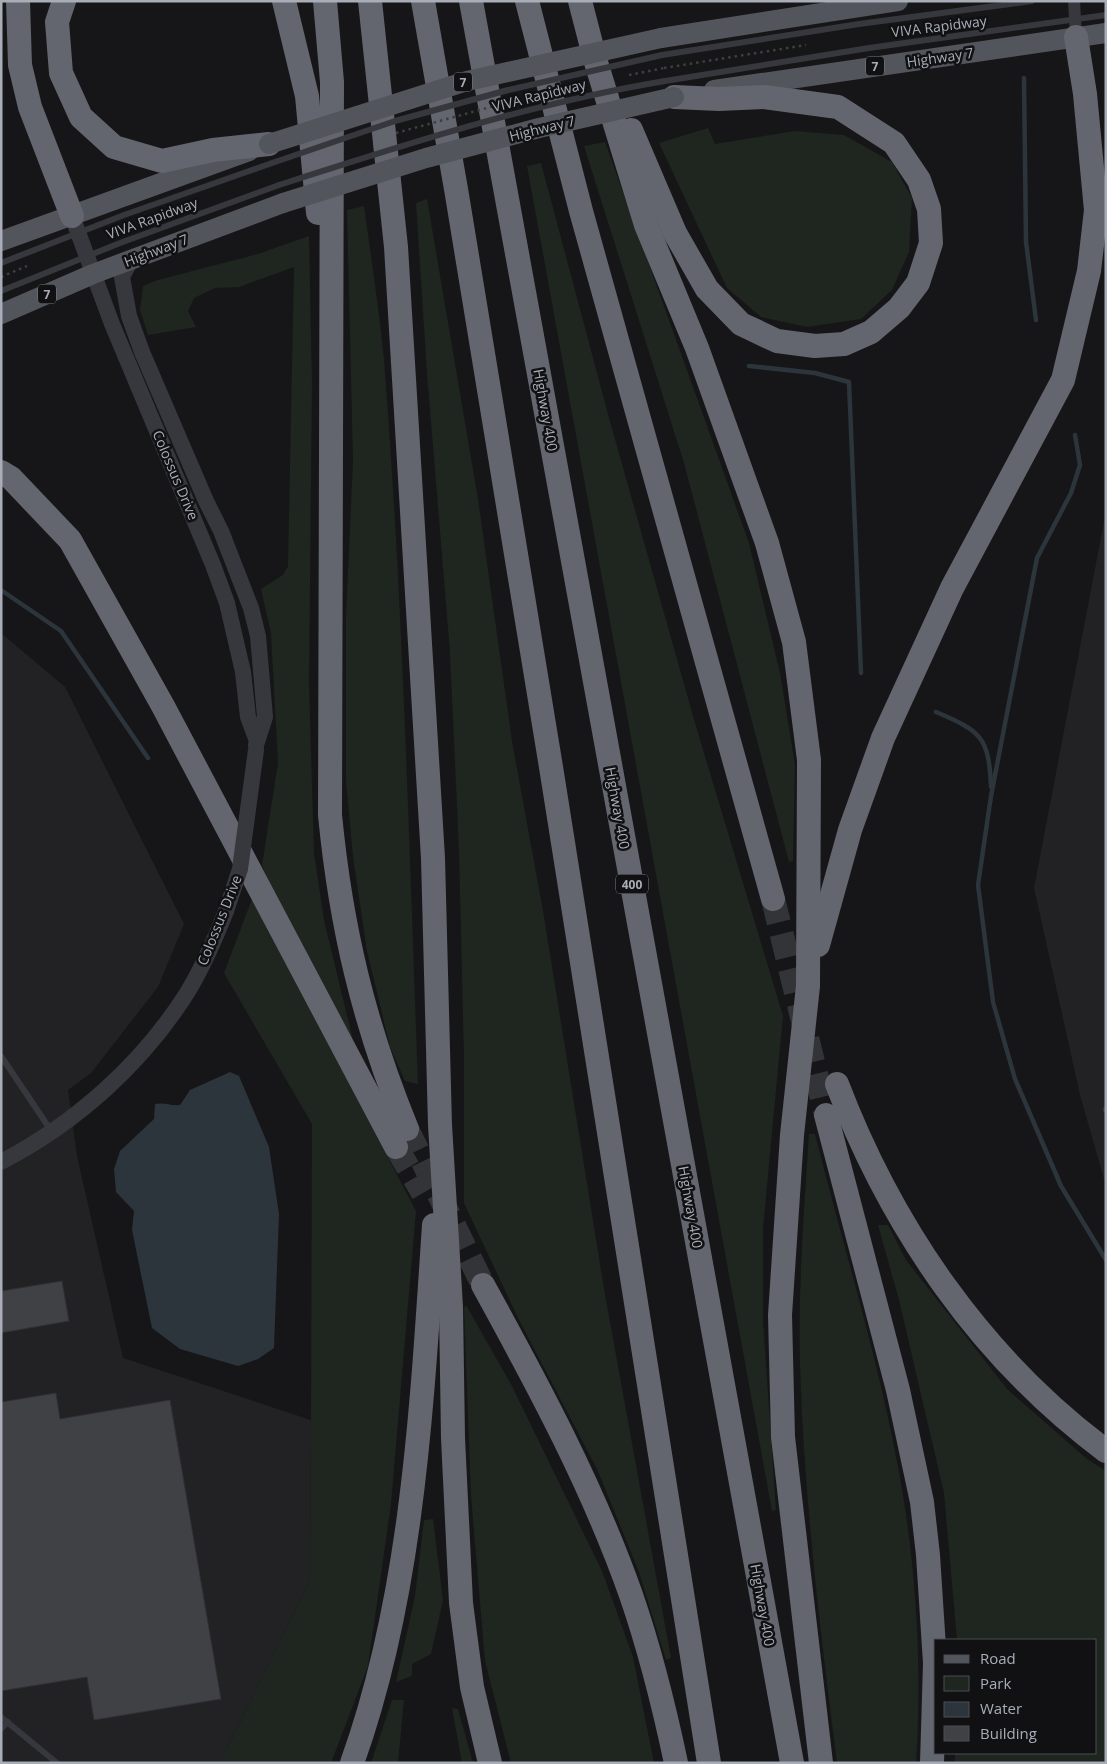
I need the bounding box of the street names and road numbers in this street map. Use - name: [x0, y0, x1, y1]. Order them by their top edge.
- street label: VIVA Rapidway: [890, 11, 989, 41]
- street label: Highway 7: [905, 43, 975, 71]
- road number: 7: [866, 56, 884, 76]
- road number: 7: [454, 72, 472, 91]
- street label: VIVA Rapidway: [490, 74, 589, 116]
- street label: Highway 7: [507, 111, 577, 145]
- street label: VIVA Rapidway: [104, 192, 201, 243]
- street label: Highway 7: [121, 229, 191, 271]
- road number: 7: [38, 284, 56, 304]
- street label: Highway 400: [529, 367, 563, 453]
- street label: Colossus Drive: [149, 427, 203, 523]
- street label: Highway 400: [601, 765, 635, 851]
- street label: Colossus Drive: [192, 872, 246, 968]
- road number: 400: [616, 874, 648, 894]
- street label: Highway 400: [674, 1164, 708, 1250]
- street label: Highway 400: [746, 1562, 780, 1648]

